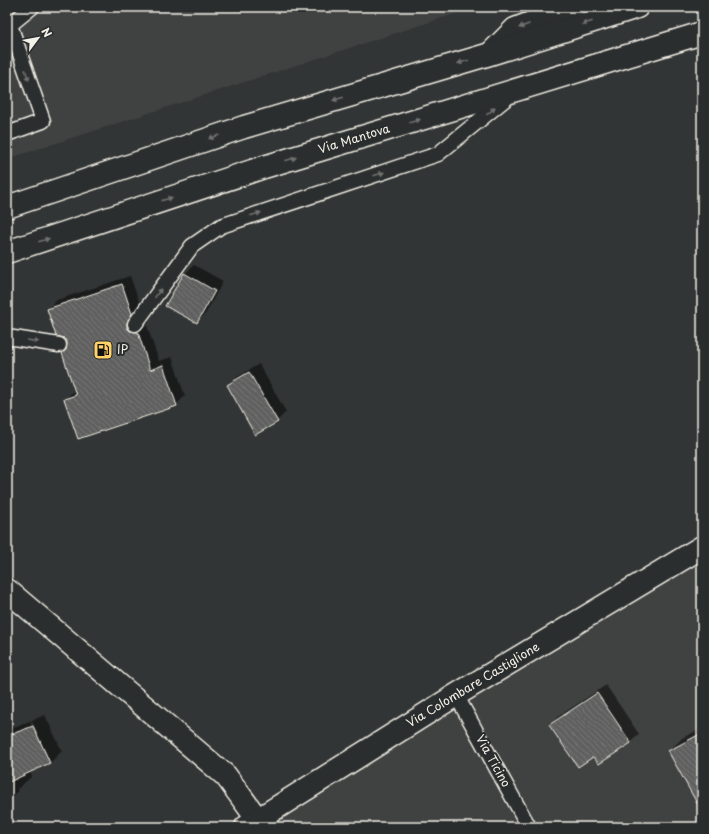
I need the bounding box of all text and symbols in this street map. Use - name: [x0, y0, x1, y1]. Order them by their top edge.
- north arrow: [18, 18, 58, 58]
- one-way arrow: [580, 20, 592, 26]
- one-way arrow: [517, 23, 529, 29]
- text: N: [37, 24, 57, 41]
- one-way arrow: [456, 59, 468, 65]
- one-way arrow: [25, 69, 31, 81]
- one-way arrow: [332, 96, 344, 102]
- one-way arrow: [485, 107, 496, 115]
- one-way arrow: [410, 117, 422, 123]
- street label: Via Mantova: [316, 118, 392, 157]
- one-way arrow: [207, 134, 219, 140]
- one-way arrow: [285, 156, 297, 162]
- one-way arrow: [374, 170, 386, 176]
- one-way arrow: [162, 196, 174, 202]
- one-way arrow: [250, 211, 262, 217]
- one-way arrow: [38, 237, 50, 243]
- one-way arrow: [154, 287, 162, 298]
- one-way arrow: [27, 338, 39, 344]
- fuel station icon: IP: [92, 339, 114, 361]
- place label: IP: [117, 340, 128, 358]
- street label: Via Colombare Castiglione: [402, 637, 543, 731]
- street label: Via Ticino: [472, 731, 516, 790]

